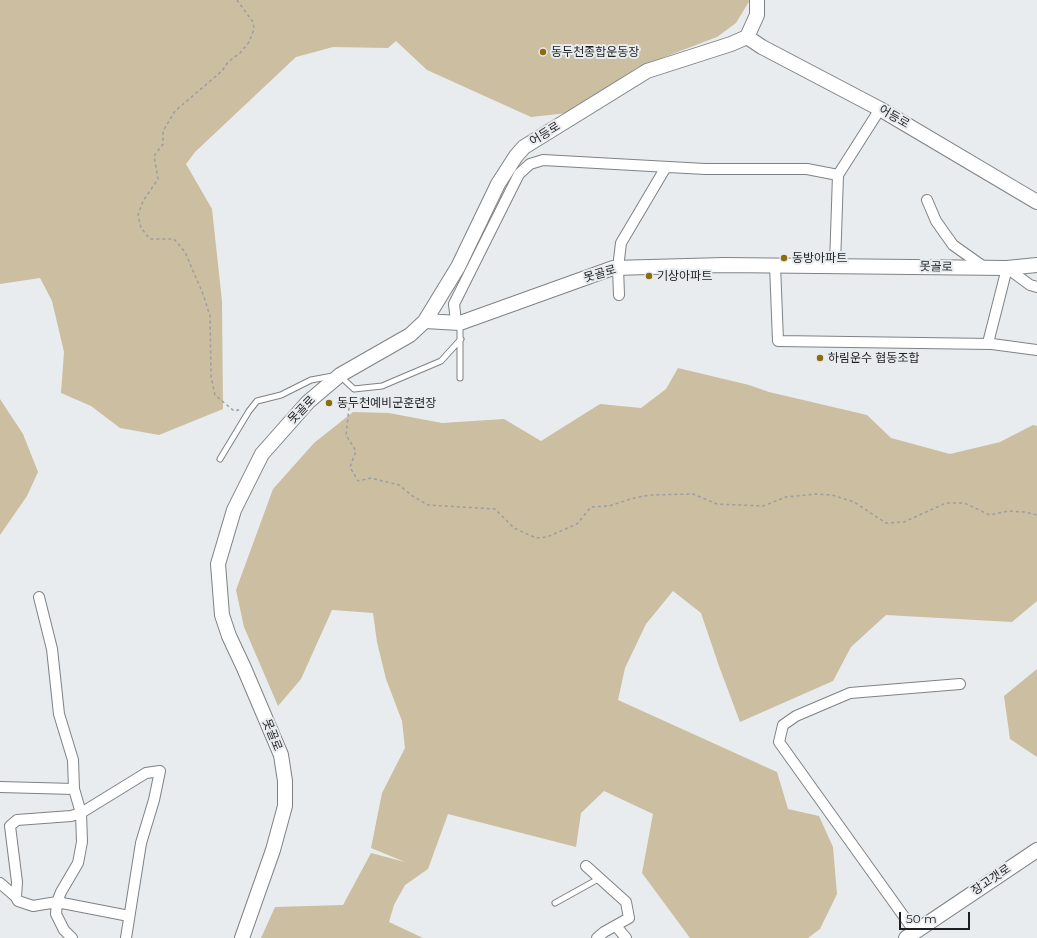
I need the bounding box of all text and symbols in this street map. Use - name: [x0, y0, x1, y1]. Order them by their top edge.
- place label: 동두천종합운동장: [551, 45, 639, 59]
- marker: 동두천종합운동장: [538, 47, 548, 57]
- street label: 어등로: [876, 102, 912, 132]
- street label: 어등로: [527, 119, 563, 149]
- place label: 동방아파트: [792, 251, 847, 265]
- marker: 동방아파트: [779, 253, 789, 263]
- street label: 못골로: [919, 260, 953, 274]
- street label: 못골로: [582, 263, 618, 285]
- place label: 기상아파트: [657, 269, 712, 283]
- marker: 기상아파트: [644, 271, 654, 281]
- place label: 하림운수 협동조합: [828, 351, 919, 365]
- marker: 하림운수 협동조합: [815, 353, 825, 363]
- street label: 못골로: [285, 393, 319, 427]
- place label: 동두천예비군훈련장: [337, 396, 436, 410]
- marker: 동두천예비군훈련장: [324, 398, 334, 408]
- street label: 못골로: [259, 717, 285, 753]
- street label: 장고갯로: [969, 862, 1013, 898]
- scale bar: [901, 904, 972, 930]
- text: 50 m: [906, 911, 937, 926]

